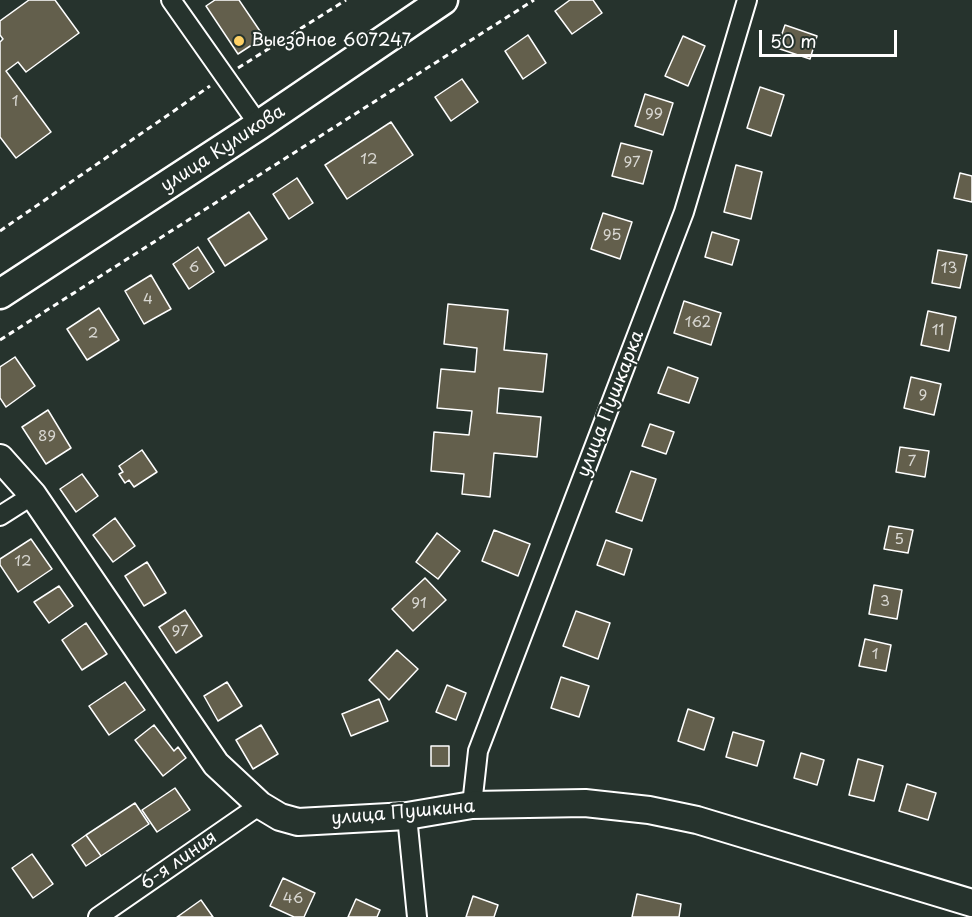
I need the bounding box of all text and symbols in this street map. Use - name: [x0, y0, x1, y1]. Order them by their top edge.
- scale bar: [762, 18, 900, 56]
- text: 50 m: [770, 27, 817, 54]
- place label: Выездное 607247: [251, 30, 411, 52]
- marker: Выездное 607247: [232, 34, 246, 48]
- house number: 1: [12, 93, 18, 111]
- street label: улица Куликова: [157, 101, 289, 197]
- house number: 99: [645, 106, 663, 124]
- house number: 12: [360, 151, 378, 169]
- house number: 97: [623, 154, 641, 172]
- house number: 95: [603, 227, 621, 245]
- house number: 6: [189, 259, 199, 277]
- house number: 13: [941, 260, 957, 278]
- house number: 4: [143, 291, 153, 309]
- house number: 162: [685, 314, 711, 332]
- house number: 11: [932, 322, 944, 340]
- house number: 2: [88, 325, 98, 343]
- street label: улица Пушкарка: [573, 328, 649, 480]
- house number: 9: [919, 387, 927, 405]
- house number: 89: [38, 428, 56, 446]
- house number: 7: [908, 453, 916, 471]
- house number: 5: [894, 531, 904, 549]
- house number: 12: [14, 553, 32, 571]
- house number: 3: [880, 593, 890, 611]
- house number: 91: [411, 595, 427, 613]
- house number: 97: [171, 623, 189, 641]
- house number: 1: [872, 646, 878, 664]
- street label: улица Пушкина: [330, 796, 476, 830]
- street label: 6-я линия: [137, 827, 221, 895]
- house number: 46: [283, 890, 303, 908]

